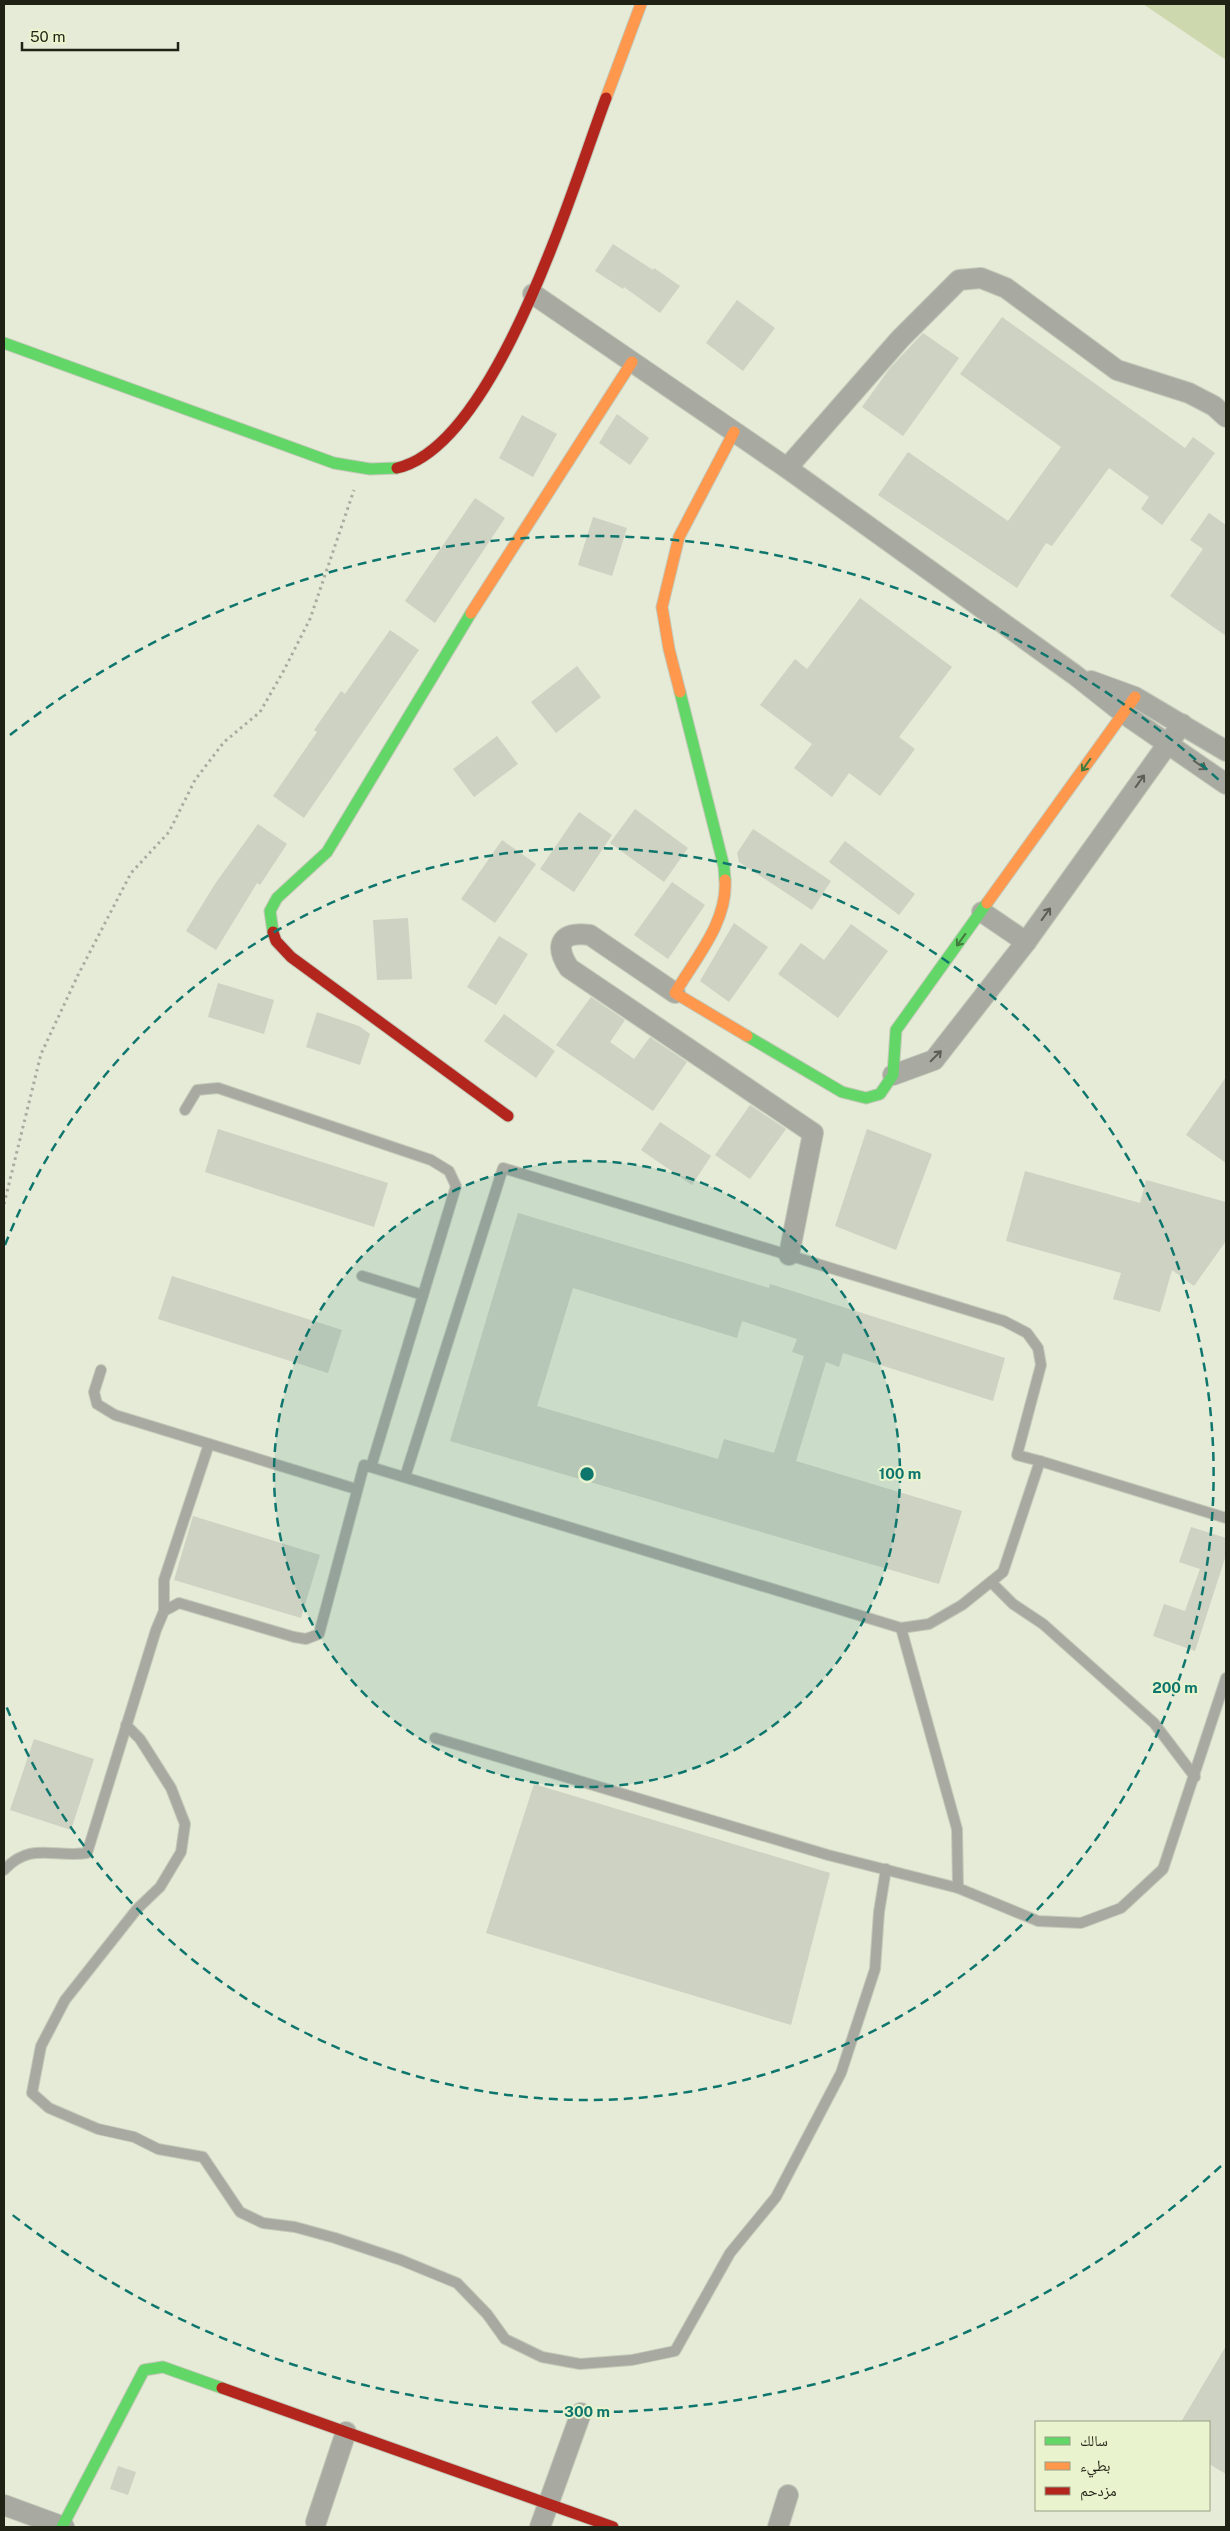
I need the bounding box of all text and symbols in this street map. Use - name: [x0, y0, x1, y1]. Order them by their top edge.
- scale bar: [22, 20, 179, 52]
- text: 50 m: [30, 28, 65, 45]
- one-way arrow: [1081, 758, 1091, 772]
- one-way arrow: [1193, 760, 1207, 770]
- one-way arrow: [1135, 775, 1146, 788]
- one-way arrow: [1041, 907, 1051, 921]
- one-way arrow: [956, 933, 966, 947]
- one-way arrow: [930, 1050, 942, 1062]
- centre of rings: [578, 1465, 596, 1483]
- text: 100 m: [879, 1465, 921, 1482]
- text: 200 m: [1152, 1679, 1198, 1696]
- text: 300 m: [564, 2403, 610, 2420]
- legend: [1035, 2421, 1210, 2511]
- text: سالك: [1080, 2432, 1108, 2449]
- text: بطيء: [1080, 2457, 1110, 2478]
- text: مزدحم: [1080, 2482, 1117, 2501]

